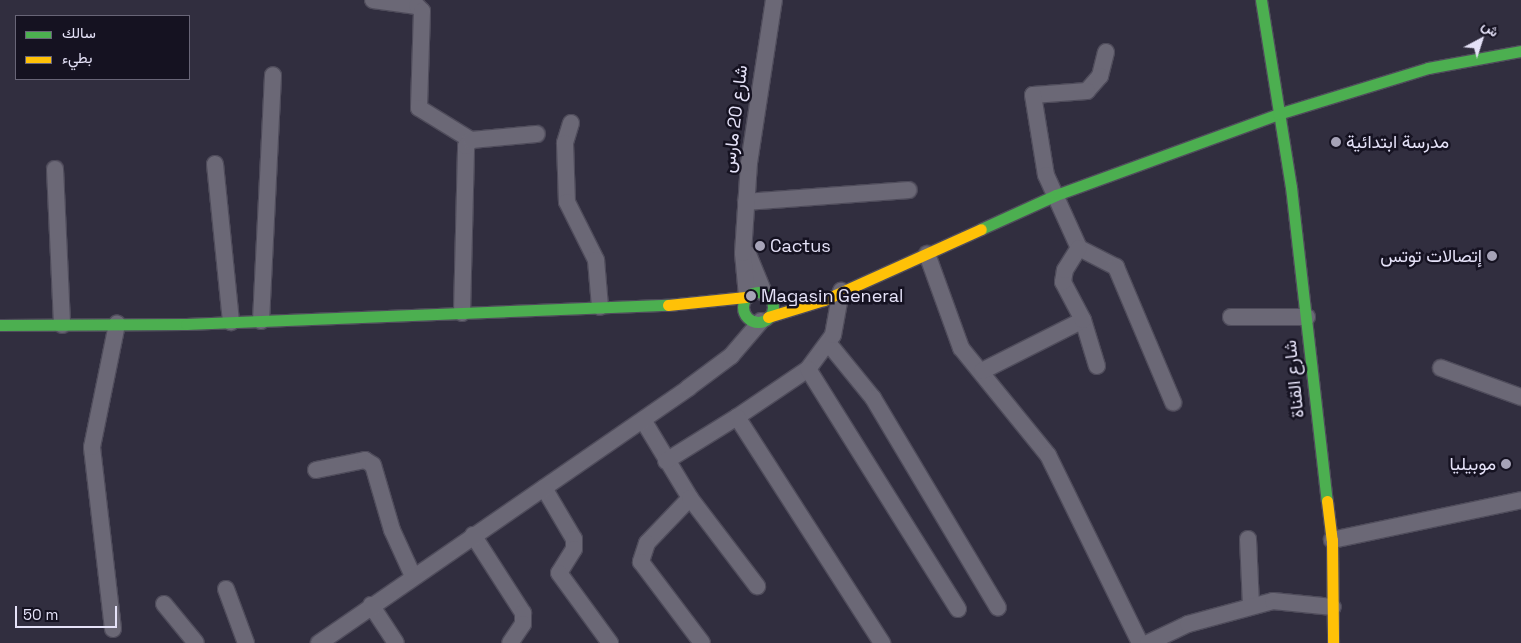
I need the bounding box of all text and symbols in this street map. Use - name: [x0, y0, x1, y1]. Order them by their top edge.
- legend: [15, 15, 190, 80]
- north arrow: [1456, 15, 1506, 65]
- text: ش: [1478, 16, 1503, 41]
- text: سالك: [62, 23, 96, 42]
- text: بطيء: [62, 48, 92, 67]
- street label: شارع 20 مارس: [718, 64, 752, 174]
- place label: مدرسة ابتدائية: [1346, 131, 1449, 153]
- marker: مدرسة ابتدائية: [1330, 136, 1342, 148]
- place label: Cactus: [770, 235, 831, 257]
- marker: Cactus: [754, 240, 766, 252]
- place label: إتصالات توتس: [1380, 245, 1482, 267]
- marker: إتصالات توتس: [1486, 250, 1498, 262]
- place label: Magasin General: [761, 285, 904, 307]
- marker: Magasin General: [745, 290, 757, 302]
- street label: شارع القناة: [1279, 339, 1309, 419]
- place label: موبيليا: [1450, 453, 1496, 475]
- marker: موبيليا: [1500, 458, 1512, 470]
- scale bar: [18, 596, 120, 628]
- text: 50 m: [23, 605, 58, 624]

